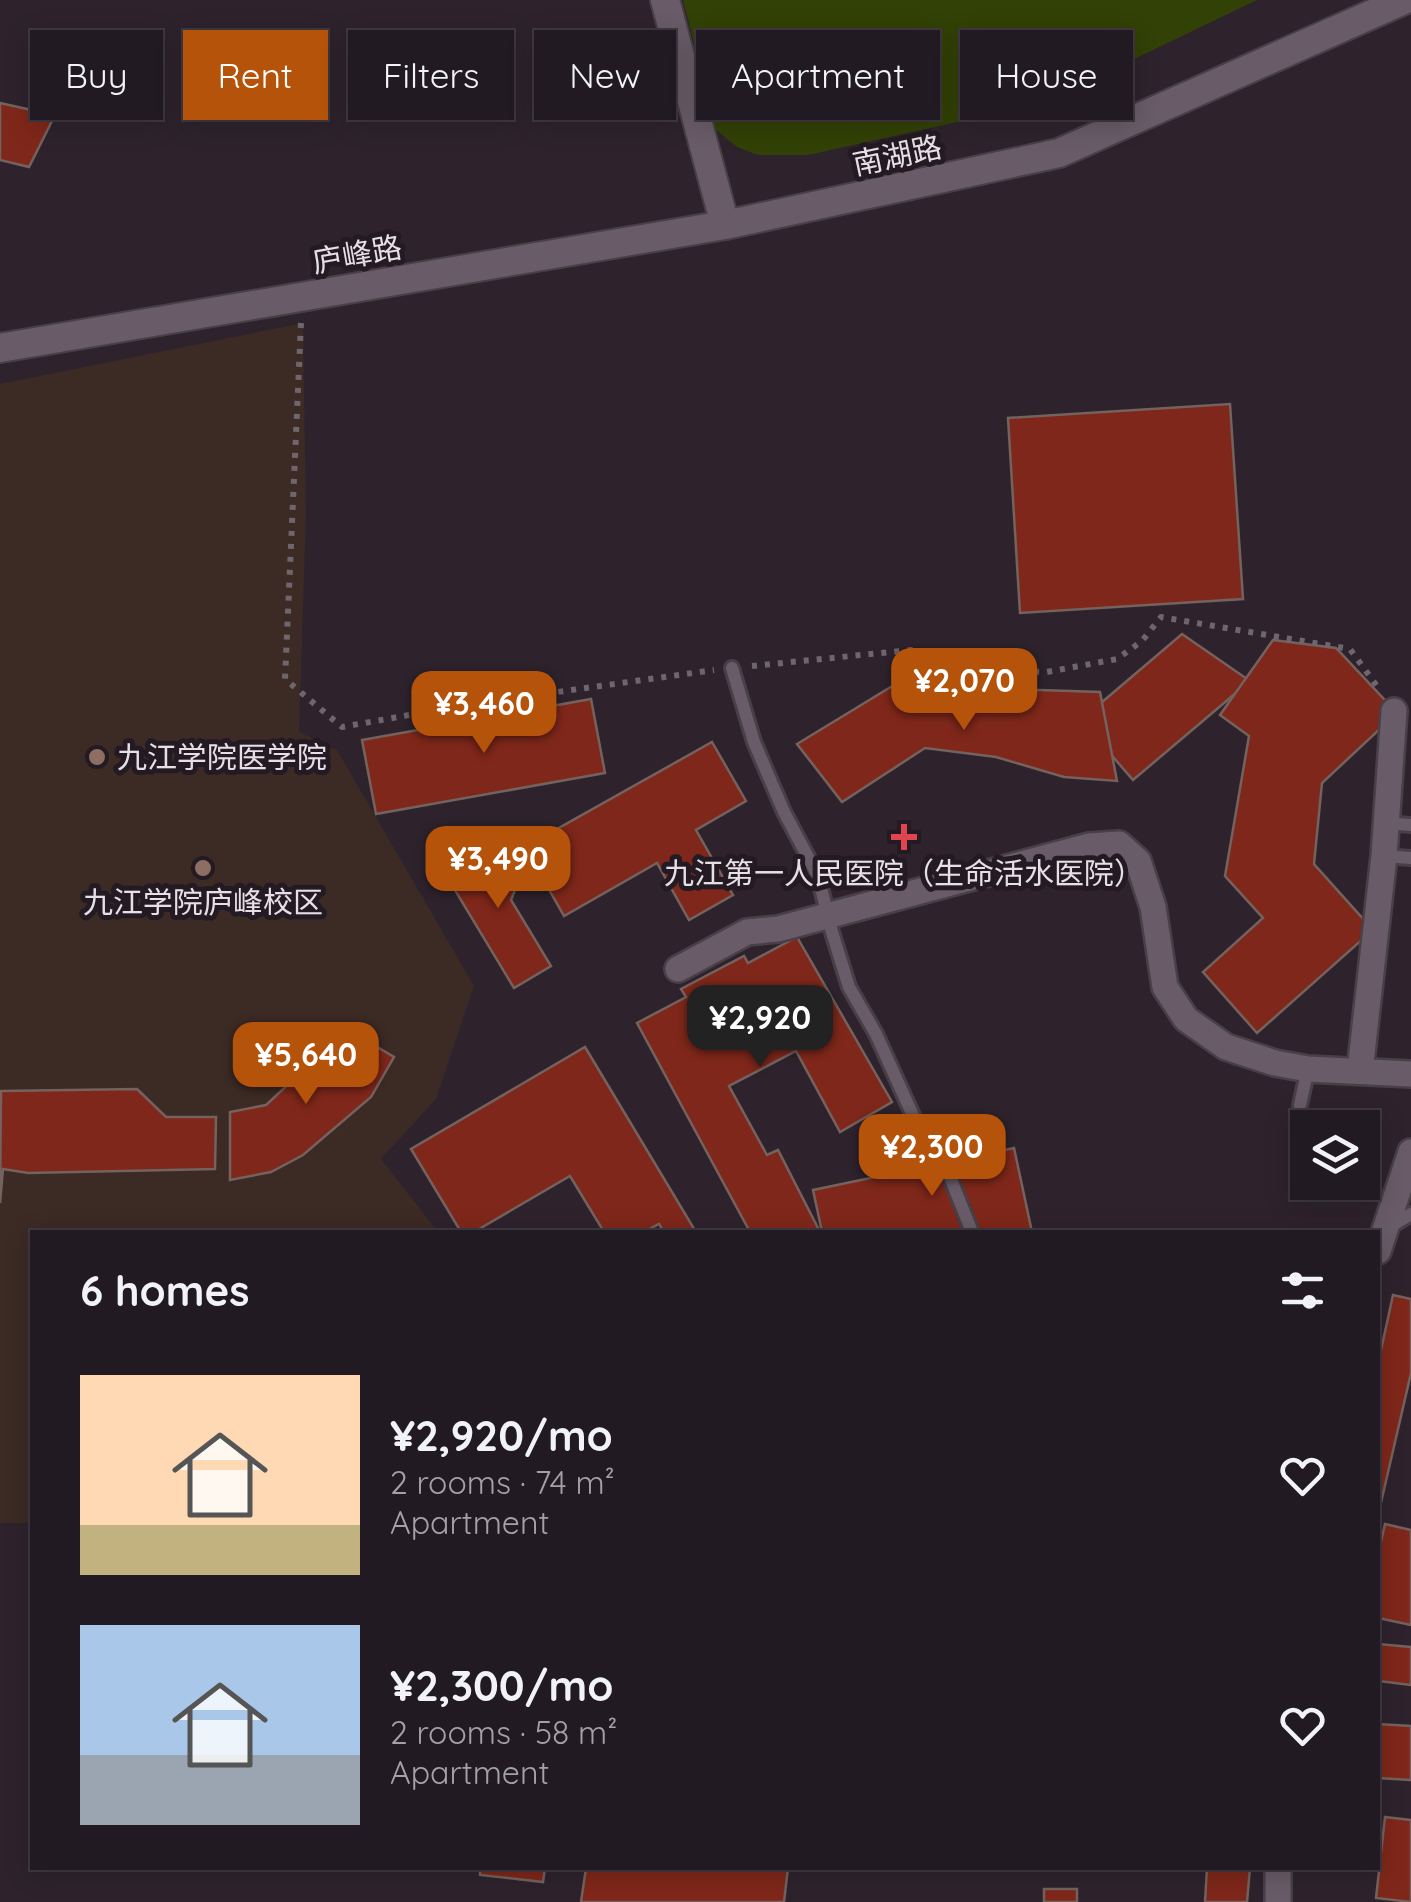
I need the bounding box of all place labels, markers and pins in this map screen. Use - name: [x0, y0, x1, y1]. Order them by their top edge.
- pin: ¥2,070: [883, 648, 1045, 733]
- pin: ¥3,460: [403, 671, 565, 756]
- place label: 九江学院医学院: [117, 738, 327, 776]
- marker: 九江学院医学院: [86, 746, 108, 768]
- marker: 九江第一人民医院（生命活水医院）: [891, 824, 917, 850]
- pin: ¥3,490: [417, 826, 579, 911]
- place label: 九江第一人民医院（生命活水医院）: [664, 854, 1144, 892]
- marker: 九江学院庐峰校区: [192, 857, 214, 879]
- place label: 九江学院庐峰校区: [83, 883, 323, 921]
- pin: ¥2,920: [679, 985, 841, 1070]
- pin: ¥5,640: [225, 1022, 387, 1107]
- pin: ¥2,300: [851, 1114, 1013, 1199]

